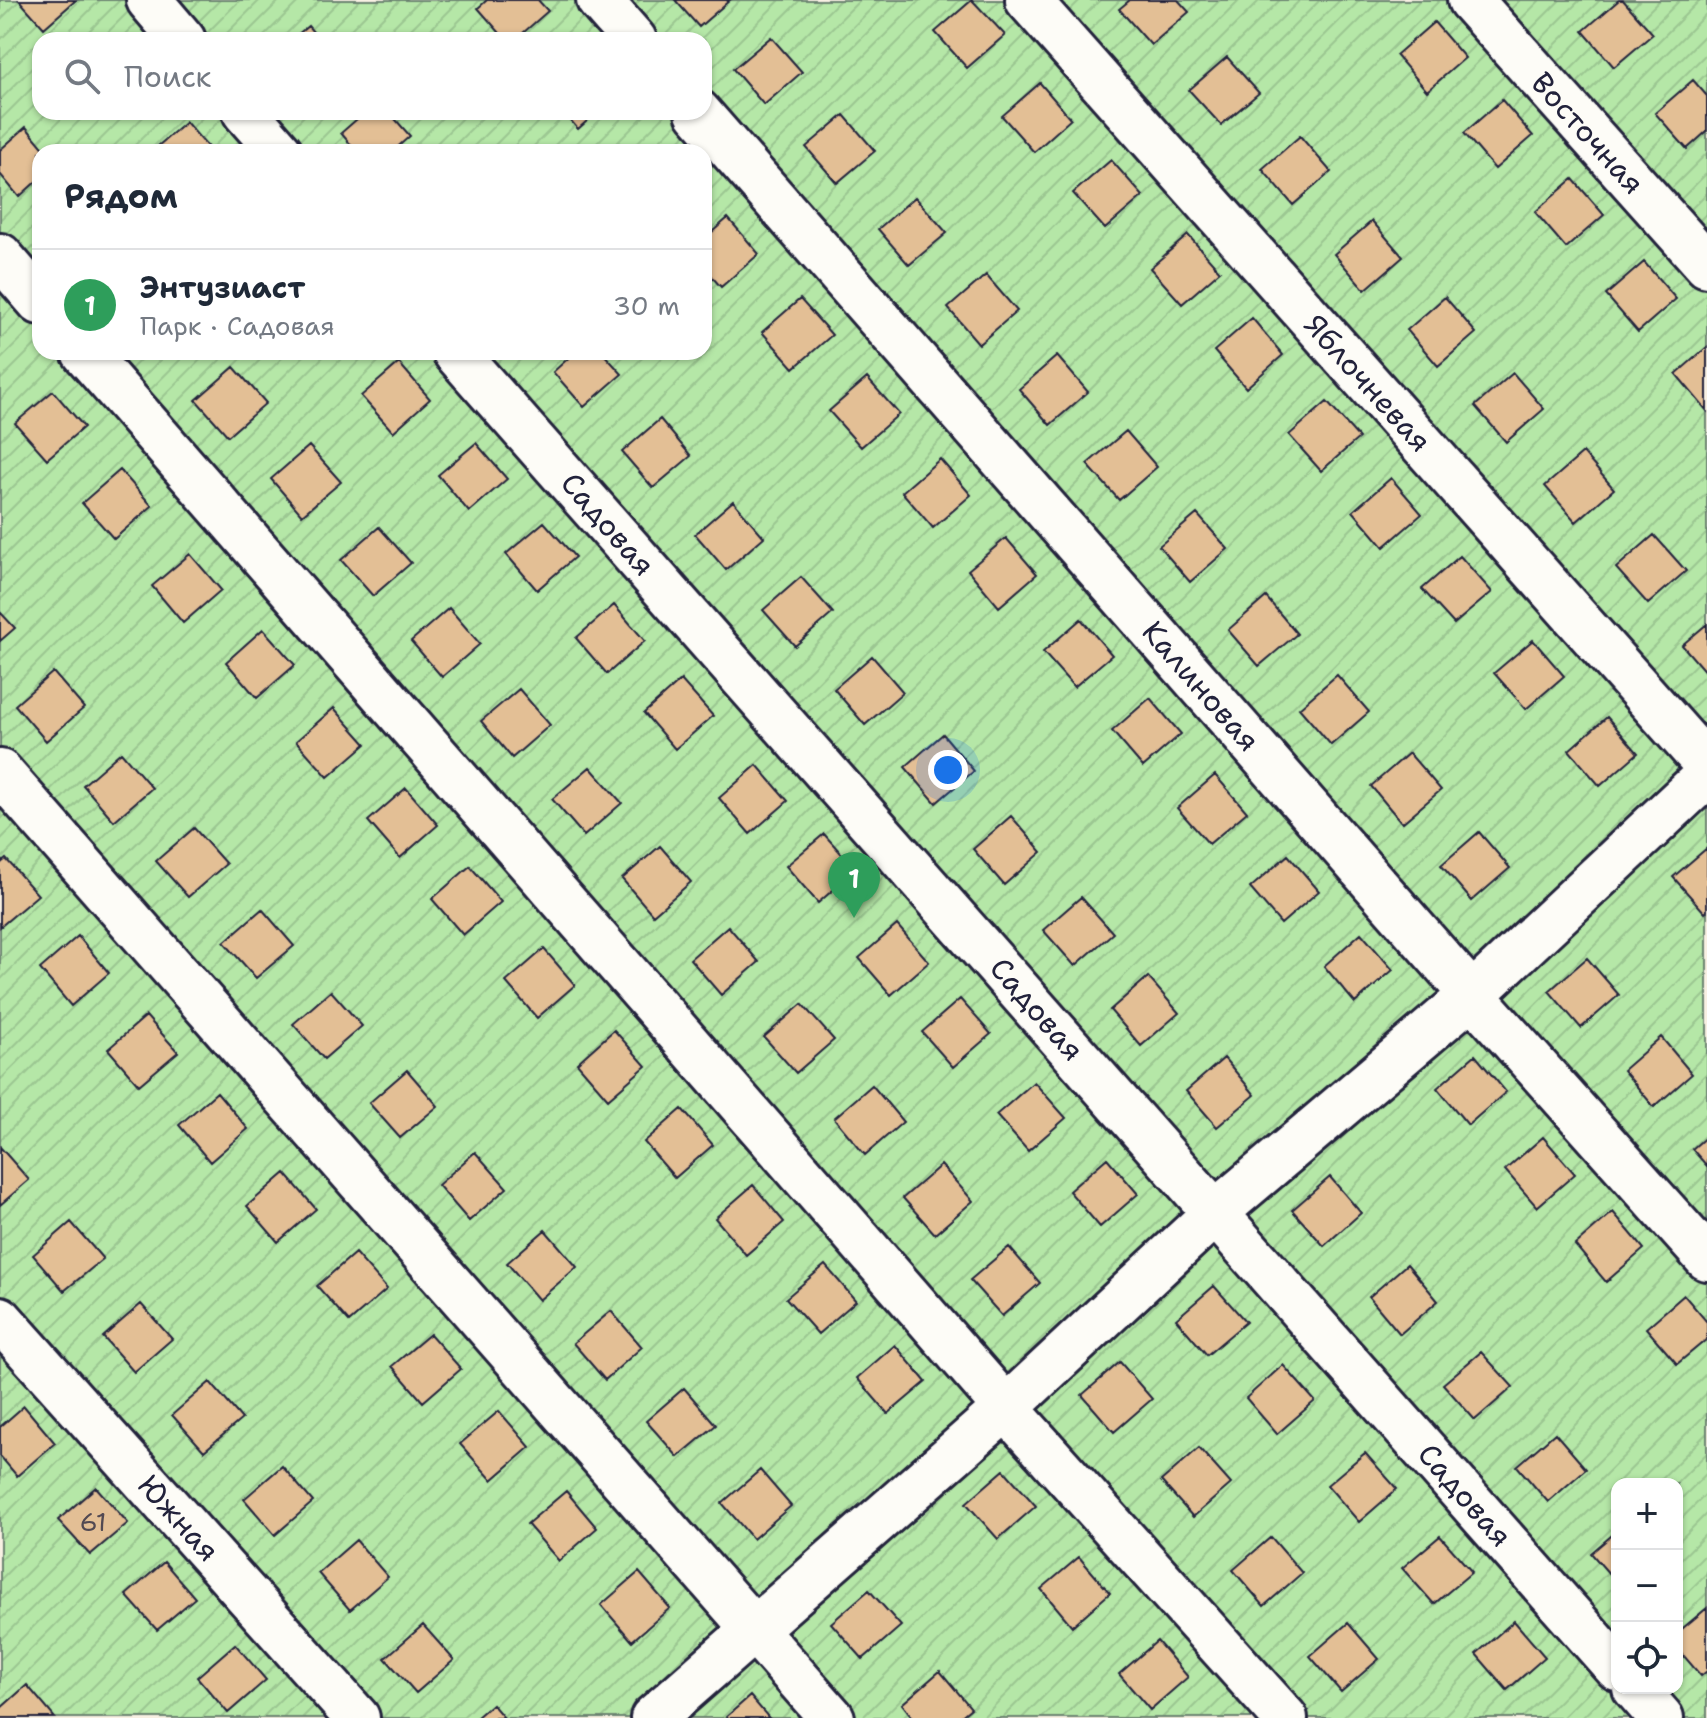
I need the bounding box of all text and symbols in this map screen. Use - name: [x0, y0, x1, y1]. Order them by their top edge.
- search box: [32, 32, 712, 120]
- icon: search: [60, 54, 104, 98]
- text: Поиск: [124, 56, 212, 97]
- street label: Восточная: [1522, 63, 1654, 203]
- text: Рядом: [64, 173, 178, 219]
- text: Энтузиаст: [140, 267, 305, 308]
- text: 1: [84, 288, 96, 323]
- text: 30 m: [613, 288, 680, 323]
- street label: Яблочневая: [1295, 305, 1441, 461]
- text: Парк · Садовая: [140, 308, 335, 343]
- street label: Садовая: [552, 463, 664, 585]
- street label: Калиновая: [1133, 612, 1269, 760]
- your location: [928, 750, 968, 790]
- pin: 1: [828, 852, 880, 918]
- street label: Садовая: [981, 948, 1093, 1070]
- street label: Садовая: [1409, 1434, 1521, 1556]
- street label: Южная: [129, 1466, 229, 1570]
- map controls: [1611, 1478, 1683, 1694]
- button: +: [1611, 1478, 1683, 1550]
- house number: 61: [79, 1504, 107, 1539]
- button: −: [1611, 1550, 1683, 1622]
- button: locate: [1611, 1622, 1683, 1694]

